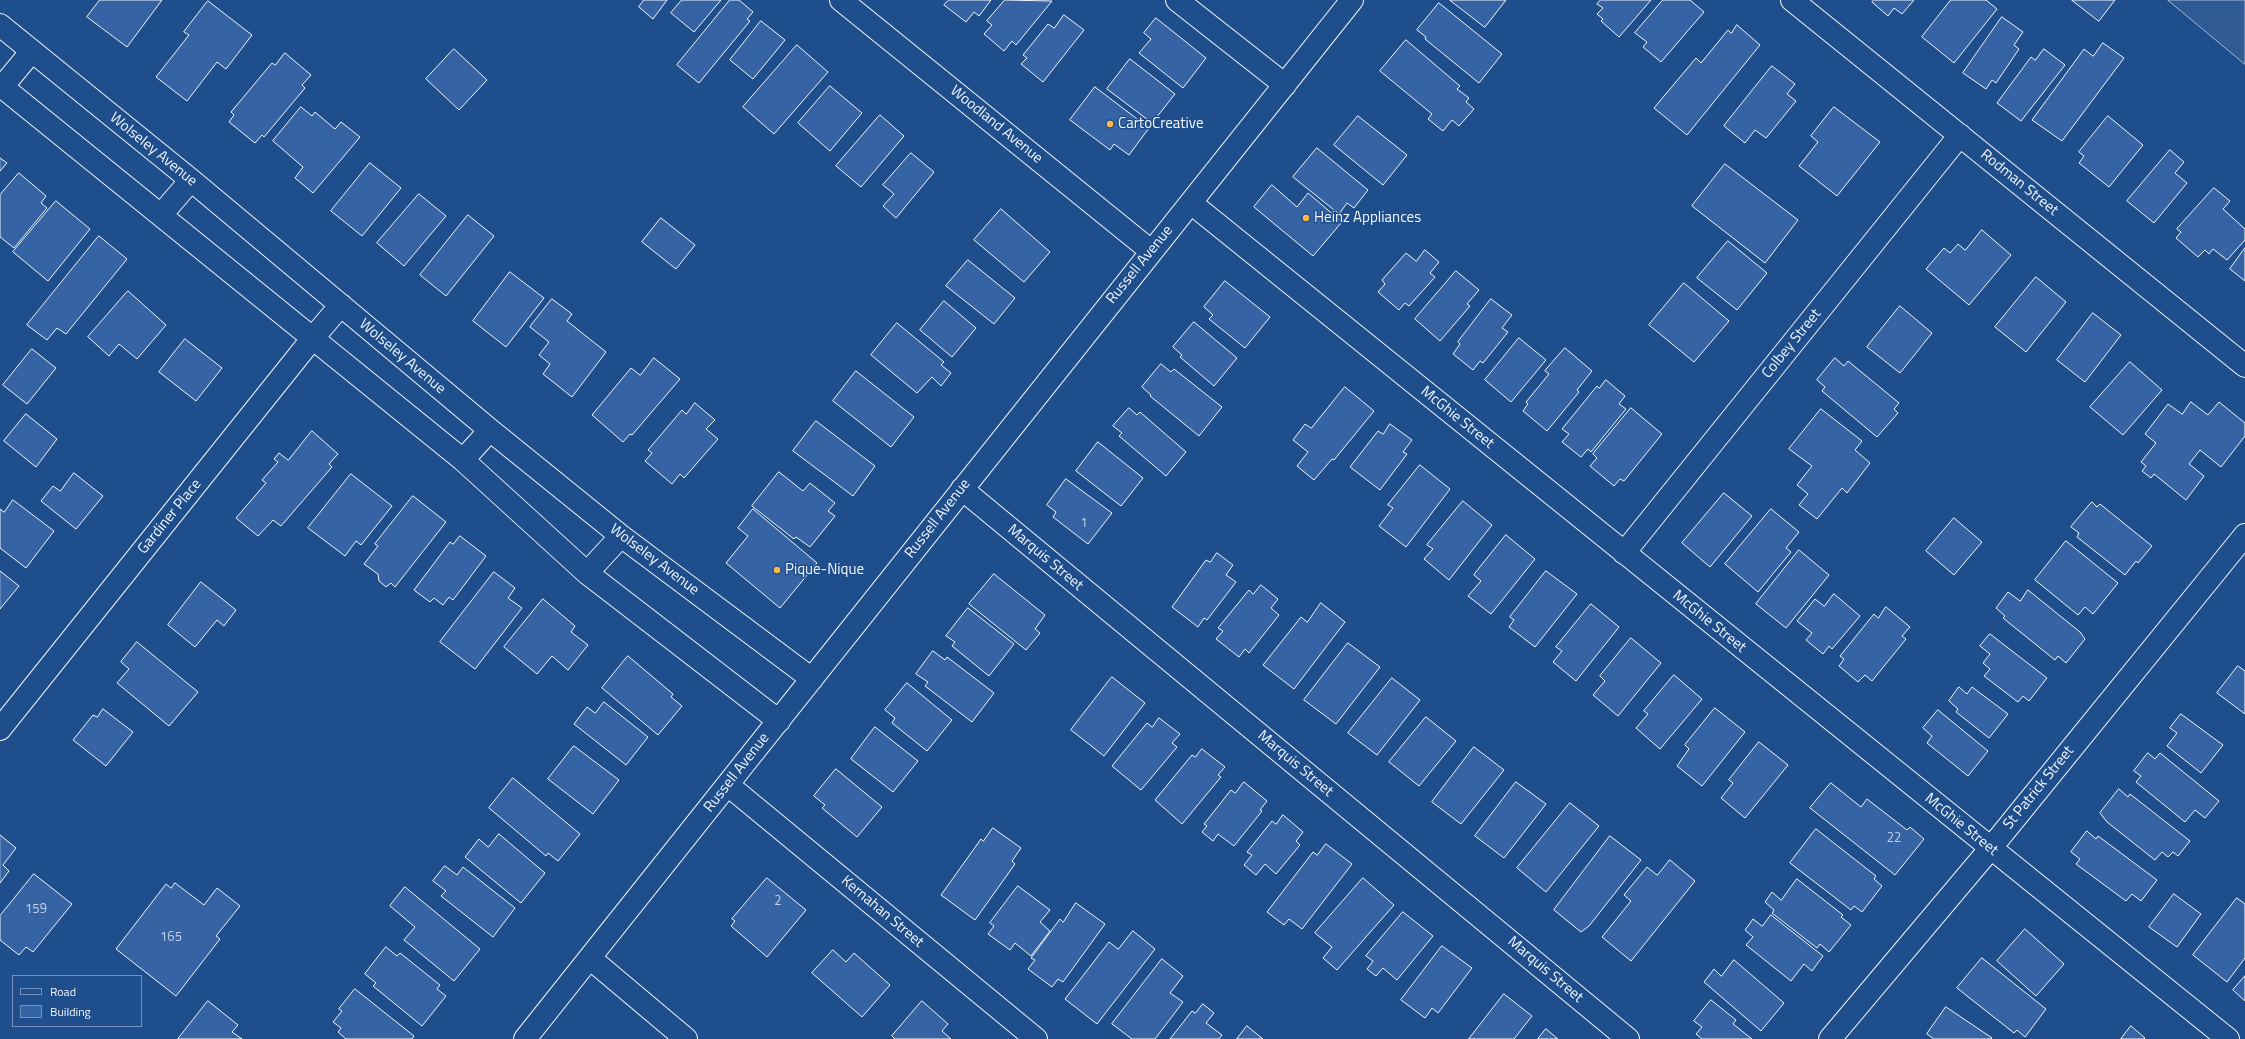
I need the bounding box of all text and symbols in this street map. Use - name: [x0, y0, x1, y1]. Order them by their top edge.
- street label: Woodland Avenue: [946, 82, 1046, 168]
- street label: Wolseley Avenue: [106, 109, 200, 191]
- place label: CartoCreative: [1118, 115, 1203, 133]
- marker: CartoCreative: [1105, 119, 1115, 129]
- street label: Rodman Street: [1976, 146, 2062, 220]
- place label: Heinz Appliances: [1314, 209, 1421, 227]
- marker: Heinz Appliances: [1301, 213, 1311, 223]
- street label: Russell Avenue: [1103, 222, 1177, 308]
- street label: Colbey Street: [1759, 306, 1825, 382]
- street label: Wolseley Avenue: [355, 316, 449, 398]
- street label: McGhie Street: [1417, 383, 1497, 453]
- street label: Gardiner Place: [134, 476, 206, 558]
- street label: Russell Avenue: [901, 476, 975, 562]
- house number: 1: [1080, 516, 1088, 532]
- street label: Wolseley Avenue: [606, 521, 702, 599]
- street label: Marquis Street: [1004, 521, 1086, 595]
- place label: Pique-Nique: [785, 561, 864, 579]
- marker: Pique-Nique: [772, 565, 782, 575]
- street label: McGhie Street: [1669, 587, 1749, 657]
- street label: Marquis Street: [1254, 727, 1336, 801]
- street label: Russell Avenue: [700, 730, 774, 816]
- street label: St Patrick Street: [2000, 743, 2078, 833]
- street label: McGhie Street: [1921, 790, 2001, 860]
- house number: 22: [1887, 831, 1901, 847]
- street label: Kernahan Street: [837, 872, 927, 952]
- house number: 2: [774, 894, 782, 910]
- house number: 159: [25, 902, 47, 918]
- house number: 165: [160, 930, 182, 946]
- street label: Marquis Street: [1504, 933, 1586, 1007]
- legend: [12, 975, 142, 1027]
- text: Road: [50, 982, 76, 1001]
- text: Building: [50, 1002, 91, 1021]

